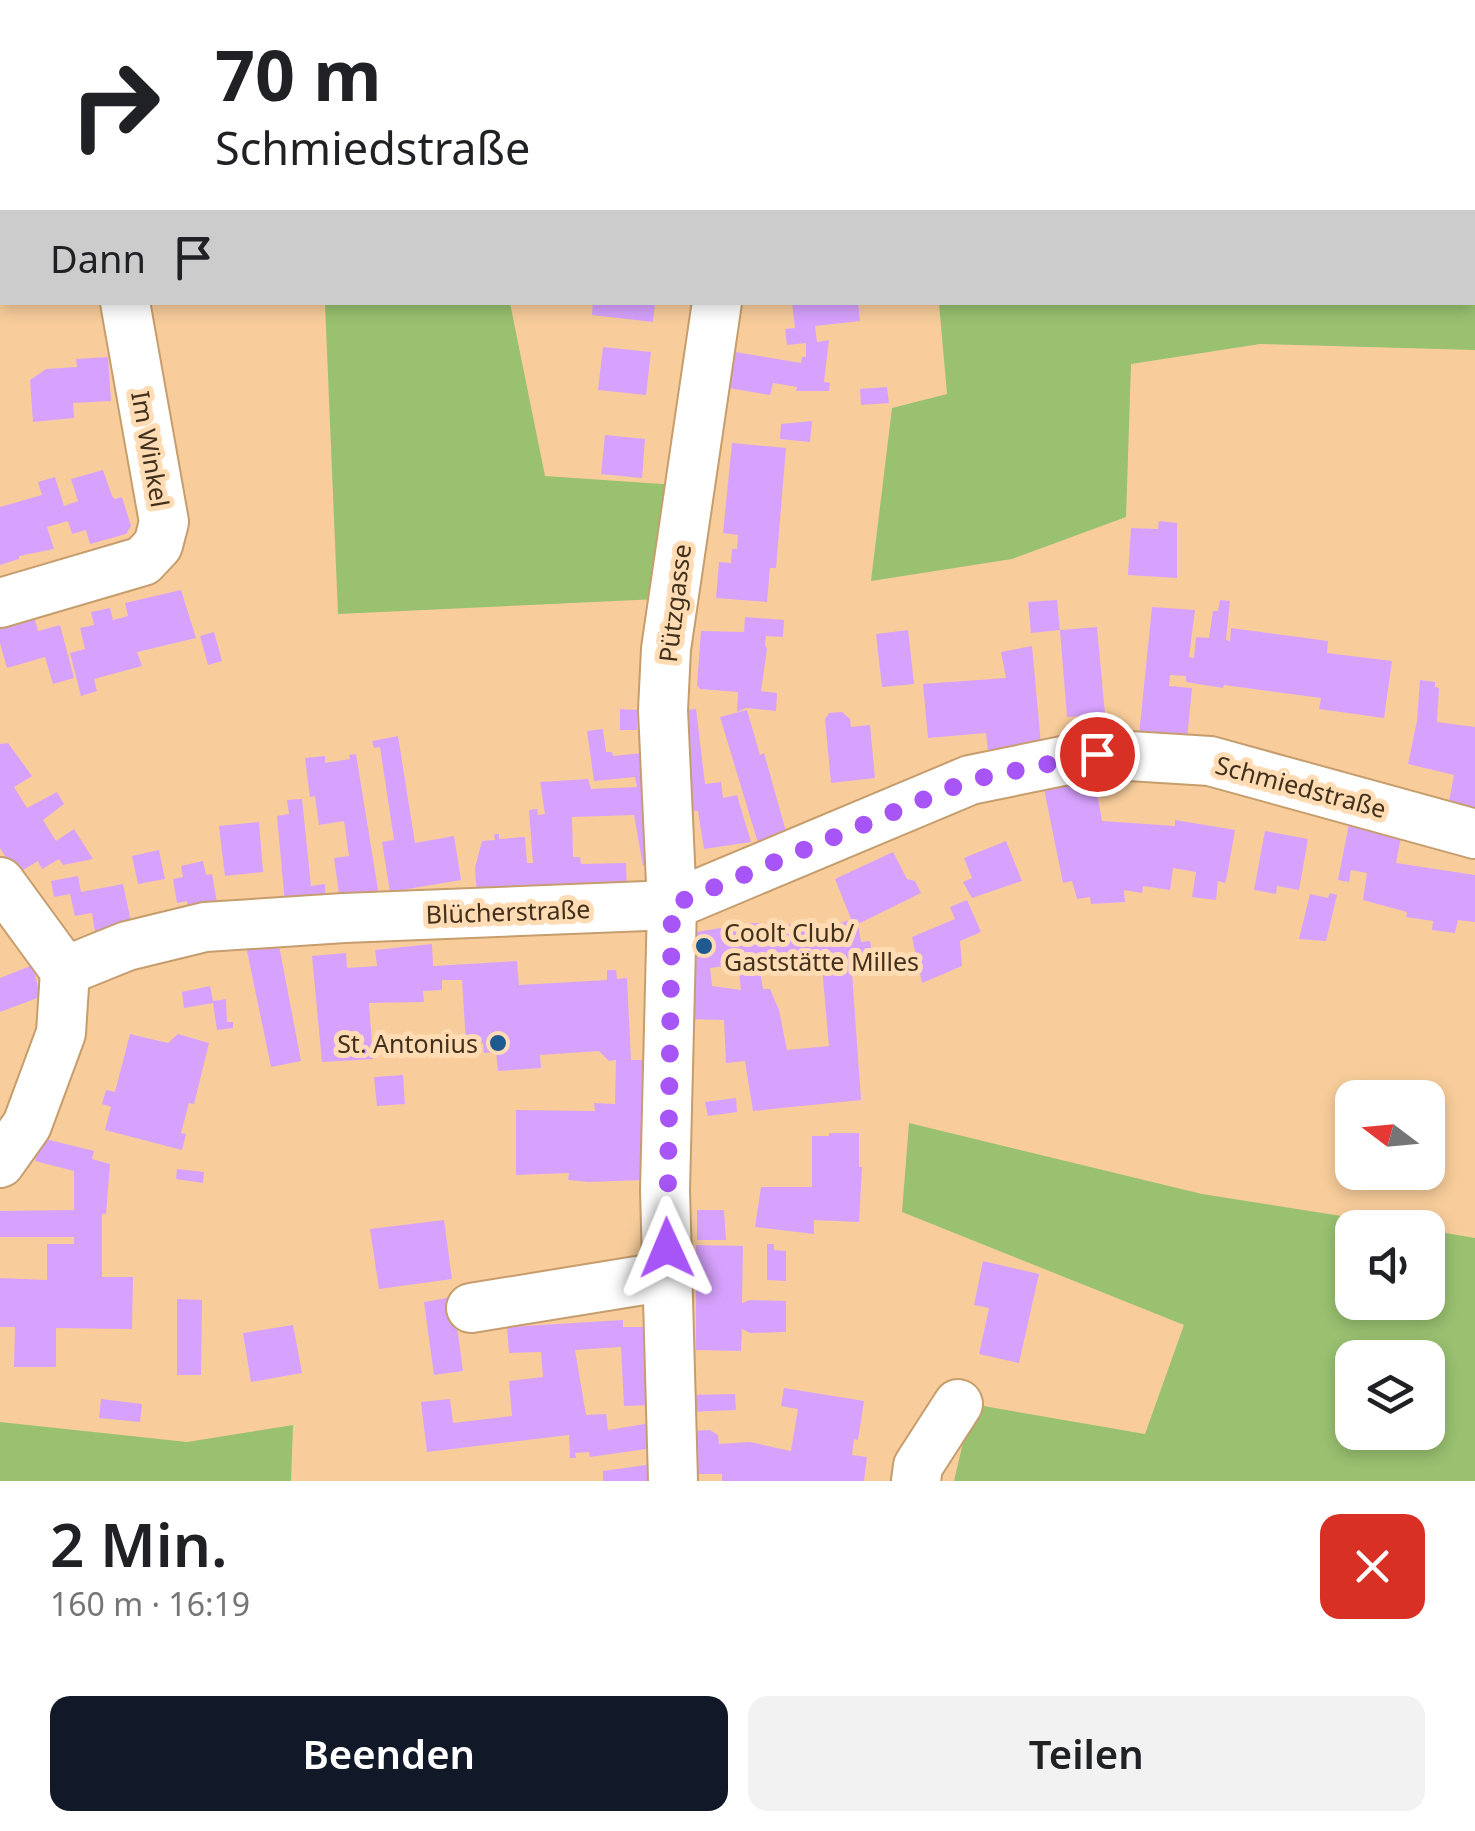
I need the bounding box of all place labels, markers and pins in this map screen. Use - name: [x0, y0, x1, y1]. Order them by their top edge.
- pin: [1055, 712, 1140, 797]
- place label: Coolt Club/ Gaststätte Milles: [724, 915, 919, 978]
- marker: Coolt Club/ Gaststätte Milles: [693, 935, 715, 957]
- place label: St. Antonius: [337, 1026, 478, 1060]
- marker: St. Antonius: [487, 1032, 509, 1054]

